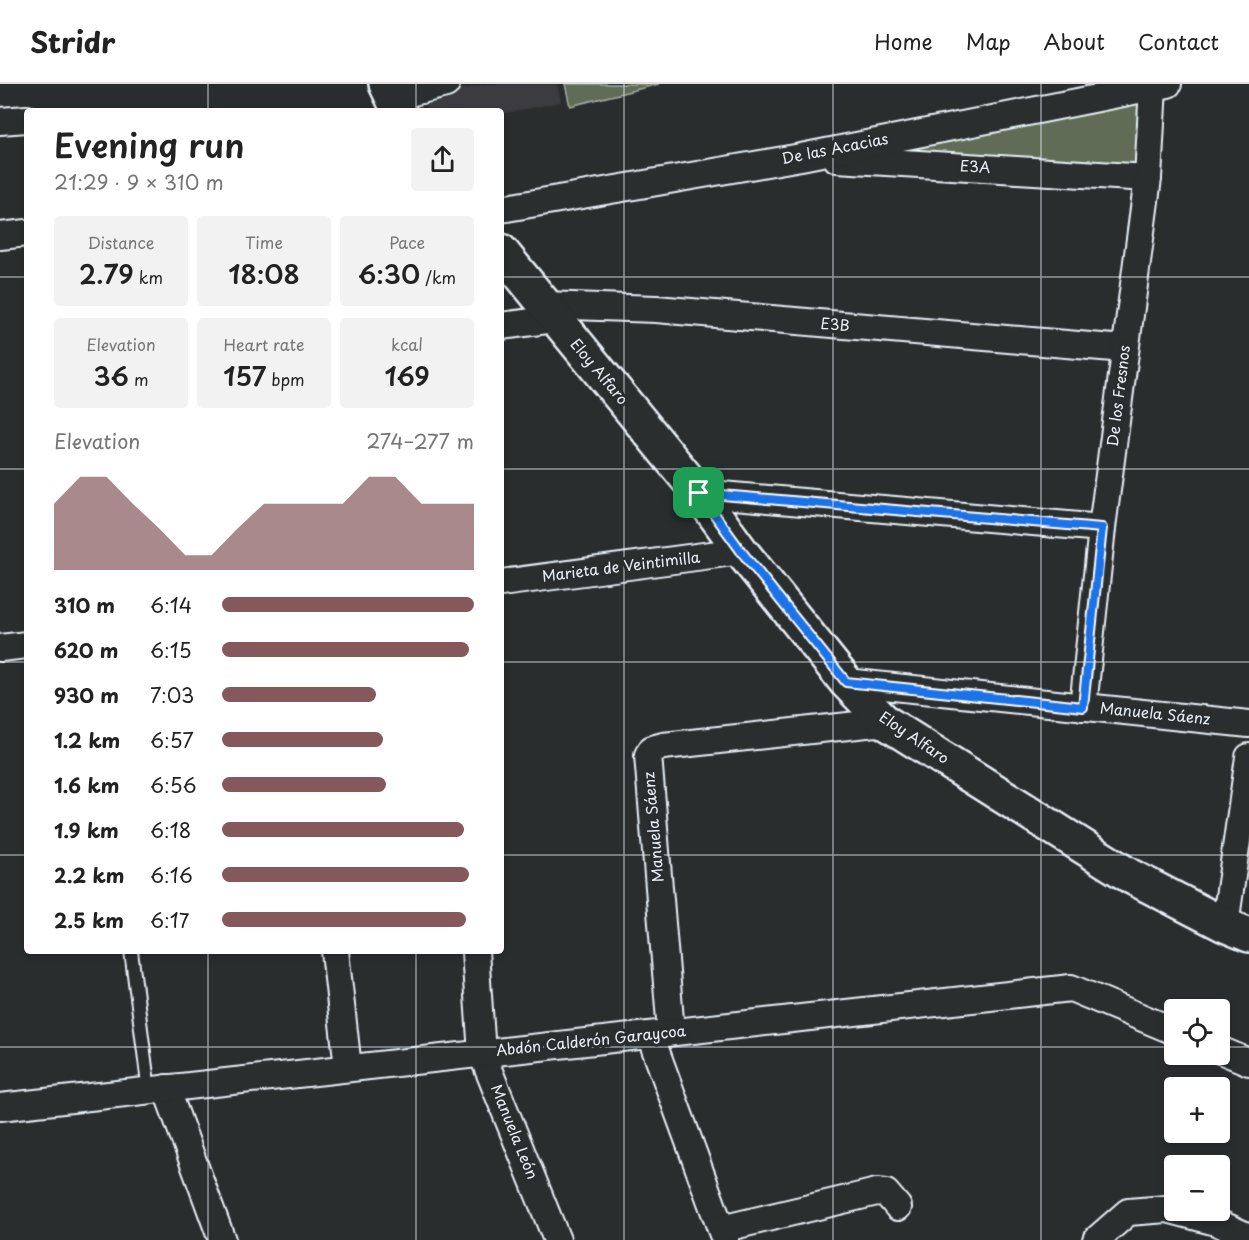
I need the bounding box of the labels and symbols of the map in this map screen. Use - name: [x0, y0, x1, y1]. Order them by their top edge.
- street label: De las Acacias: [779, 126, 890, 169]
- street label: E3A: [959, 153, 991, 178]
- street label: E3B: [820, 311, 851, 336]
- street label: Eloy Alfaro: [566, 333, 635, 409]
- street label: De los Fresnos: [1100, 344, 1135, 448]
- pin: [673, 467, 724, 518]
- street label: Marieta de Veintimilla: [540, 544, 702, 587]
- street label: Manuela Sáenz: [1099, 695, 1211, 730]
- street label: Eloy Alfaro: [875, 705, 954, 769]
- street label: Manuela Sáenz: [636, 771, 669, 883]
- street label: Abdón Calderón Garaycoa: [495, 1018, 687, 1061]
- street label: Manuela León: [486, 1081, 545, 1182]

